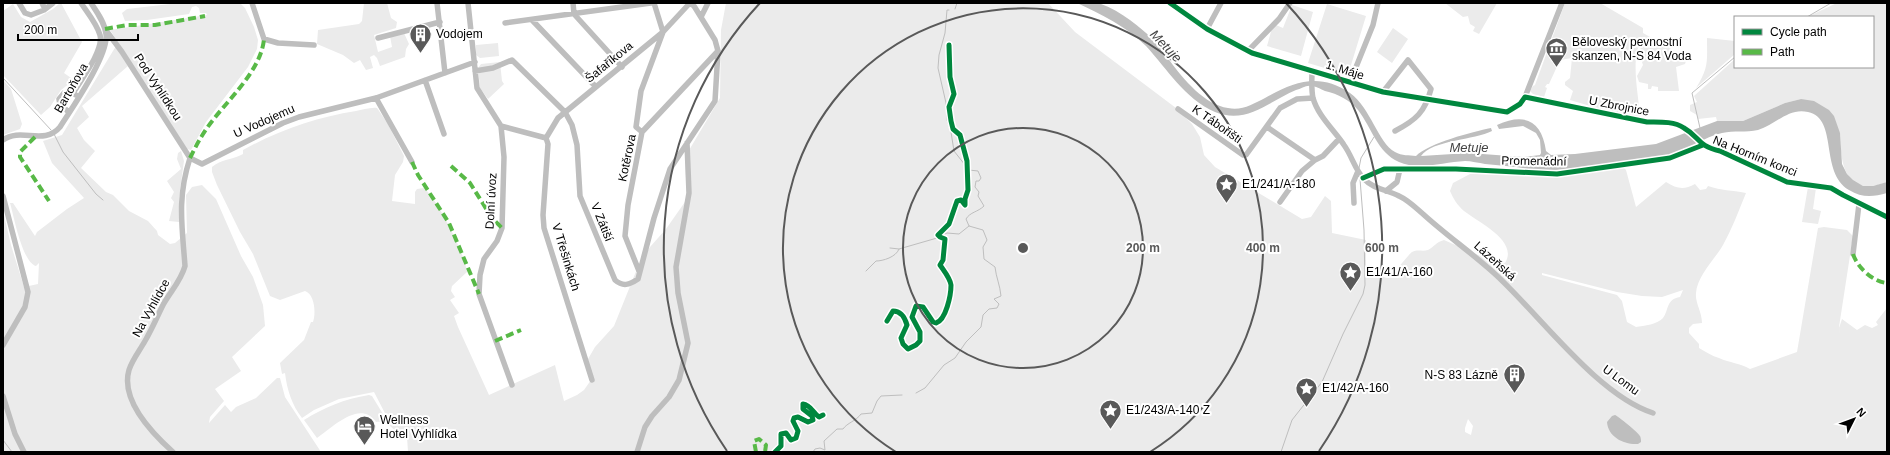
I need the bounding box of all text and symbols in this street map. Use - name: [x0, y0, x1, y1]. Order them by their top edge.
- scale bar: [18, 16, 138, 42]
- legend: [1734, 16, 1874, 68]
- building icon: Vodojem: [407, 21, 433, 54]
- text: 200 m: [24, 23, 57, 37]
- text: Cycle path: [1770, 25, 1827, 39]
- place label: Vodojem: [436, 27, 483, 41]
- water label: Metuje: [1147, 27, 1185, 65]
- place label: Běloveský pevnostní skanzen, N-S 84 Voda: [1572, 35, 1692, 63]
- museum icon: Běloveský pevnostní skanzen, N-S 84 Voda: [1544, 36, 1570, 69]
- street label: Šafaříkova: [582, 38, 636, 85]
- text: Path: [1770, 45, 1795, 59]
- street label: Pod Vyhlídkou: [131, 51, 185, 123]
- street label: 1. Máje: [1324, 58, 1366, 83]
- street label: Bartoňova: [51, 61, 91, 115]
- street label: U Zbrojnice: [1588, 93, 1651, 119]
- street label: U Vodojemu: [231, 101, 297, 141]
- street label: K Tábořišti: [1190, 102, 1244, 146]
- street label: Kotěrova: [615, 133, 639, 183]
- street label: Na Horním konci: [1711, 133, 1799, 179]
- water label: Metuje: [1449, 140, 1489, 155]
- street label: Promenádní: [1501, 153, 1567, 169]
- place icon: E1/241/A-180: [1213, 171, 1239, 204]
- street label: Dolní úvoz: [483, 172, 499, 230]
- place label: E1/241/A-180: [1242, 177, 1316, 191]
- street label: V Zátiší: [588, 201, 616, 244]
- street label: V Třešinkách: [549, 222, 583, 292]
- street label: Lázeňská: [1471, 239, 1519, 284]
- centre of rings: [1016, 241, 1030, 255]
- text: 200 m: [1126, 241, 1160, 255]
- text: 400 m: [1246, 241, 1280, 255]
- text: 600 m: [1365, 241, 1399, 255]
- place icon: E1/41/A-160: [1338, 259, 1364, 292]
- place label: E1/41/A-160: [1366, 265, 1433, 279]
- street label: Na Vyhlídce: [129, 276, 173, 339]
- building icon: N-S 83 Lázně: [1501, 362, 1527, 395]
- street label: U Lomu: [1600, 362, 1642, 398]
- place label: N-S 83 Lázně: [1425, 368, 1498, 382]
- place icon: E1/42/A-160: [1294, 375, 1320, 408]
- place label: E1/42/A-160: [1322, 381, 1389, 395]
- place icon: E1/243/A-140 Z: [1098, 397, 1124, 430]
- north arrow: [1834, 399, 1874, 439]
- place label: E1/243/A-140 Z: [1126, 403, 1210, 417]
- text: N: [1854, 405, 1869, 419]
- place label: Wellness Hotel Vyhlídka: [380, 413, 457, 441]
- hotel icon: Wellness Hotel Vyhlídka: [351, 414, 377, 447]

